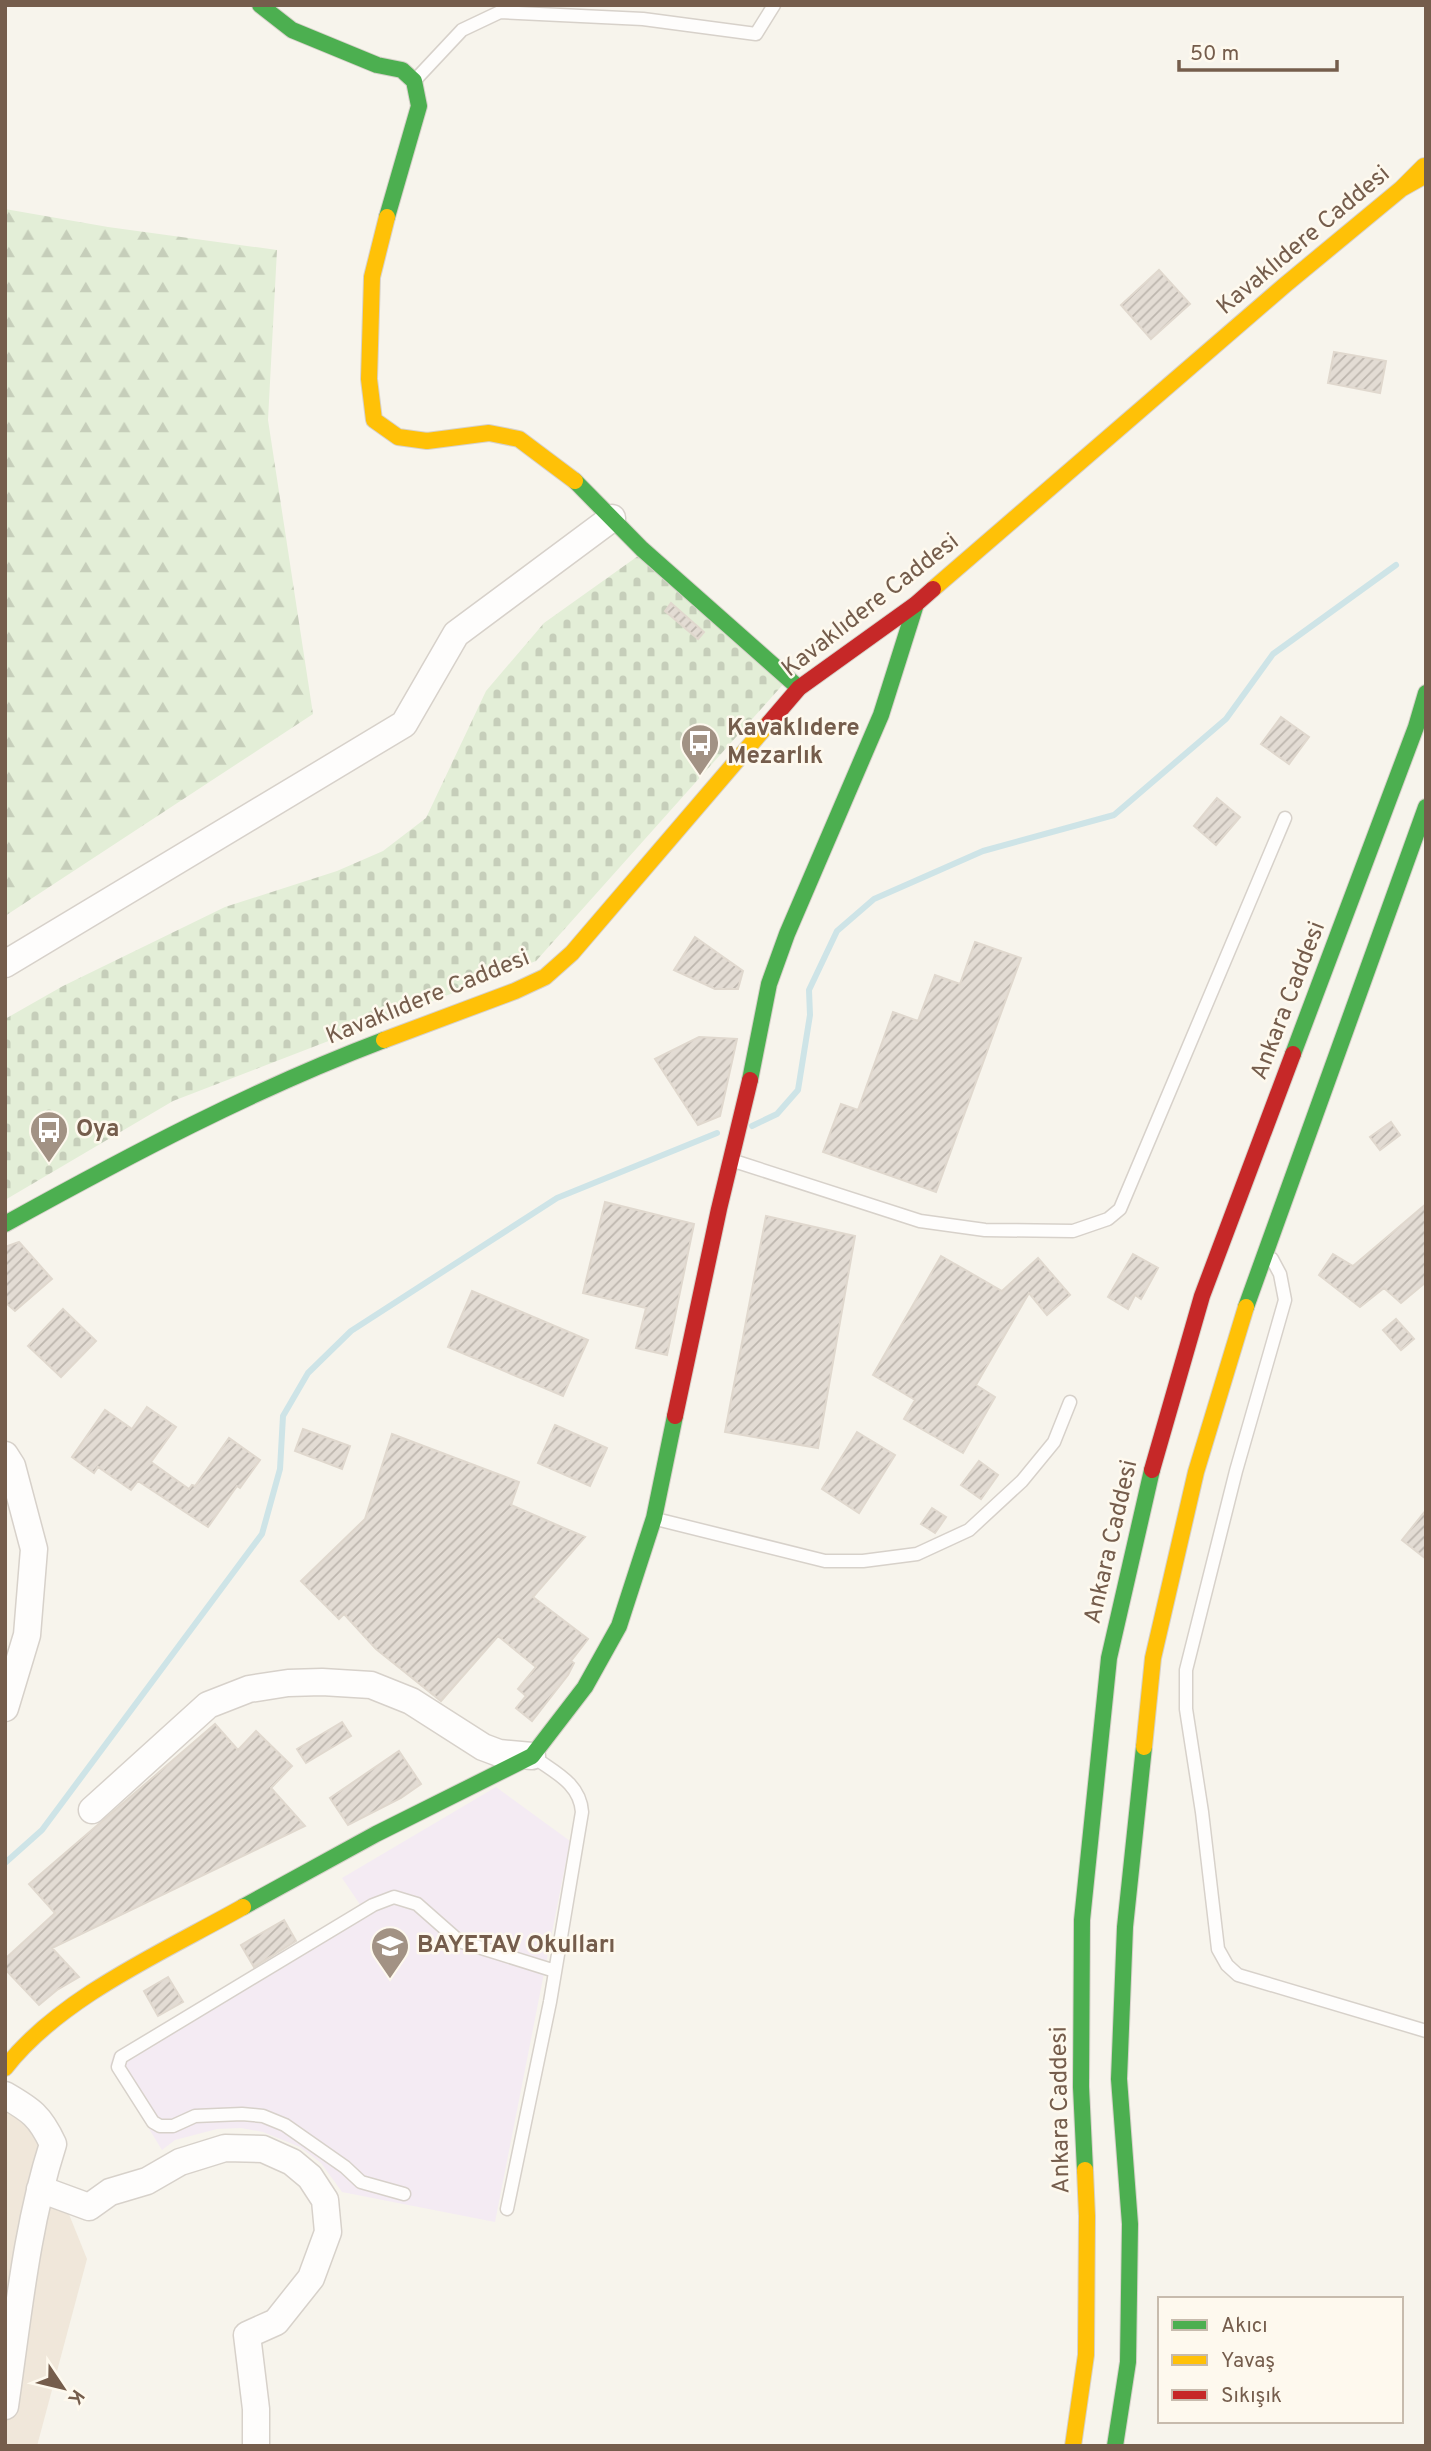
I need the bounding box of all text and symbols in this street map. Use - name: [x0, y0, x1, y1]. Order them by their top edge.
- scale bar: [1179, 28, 1336, 72]
- text: 50 m: [1190, 41, 1239, 68]
- street label: Kavaklıdere Caddesi: [1211, 160, 1397, 322]
- street label: Kavaklıdere Caddesi: [776, 527, 966, 685]
- place label: Kavaklıdere Mezarlık: [727, 714, 860, 772]
- bus stop icon: Kavaklıdere Mezarlık: [679, 722, 721, 777]
- street label: Ankara Caddesi: [1245, 917, 1333, 1085]
- street label: Kavaklıdere Caddesi: [322, 943, 534, 1053]
- bus stop icon: Oya: [28, 1109, 70, 1164]
- place label: Oya: [76, 1115, 119, 1145]
- street label: Ankara Caddesi: [1079, 1457, 1145, 1627]
- school or university icon: BAYETAV Okulları: [369, 1925, 411, 1980]
- place label: BAYETAV Okulları: [417, 1931, 615, 1961]
- street label: Ankara Caddesi: [1045, 2026, 1077, 2194]
- legend: [1158, 2297, 1403, 2423]
- text: Akıcı: [1221, 2313, 1268, 2340]
- text: Yavaş: [1221, 2348, 1275, 2375]
- north arrow: [28, 2353, 98, 2423]
- text: Sıkışık: [1221, 2383, 1282, 2410]
- text: K: [62, 2384, 89, 2409]

